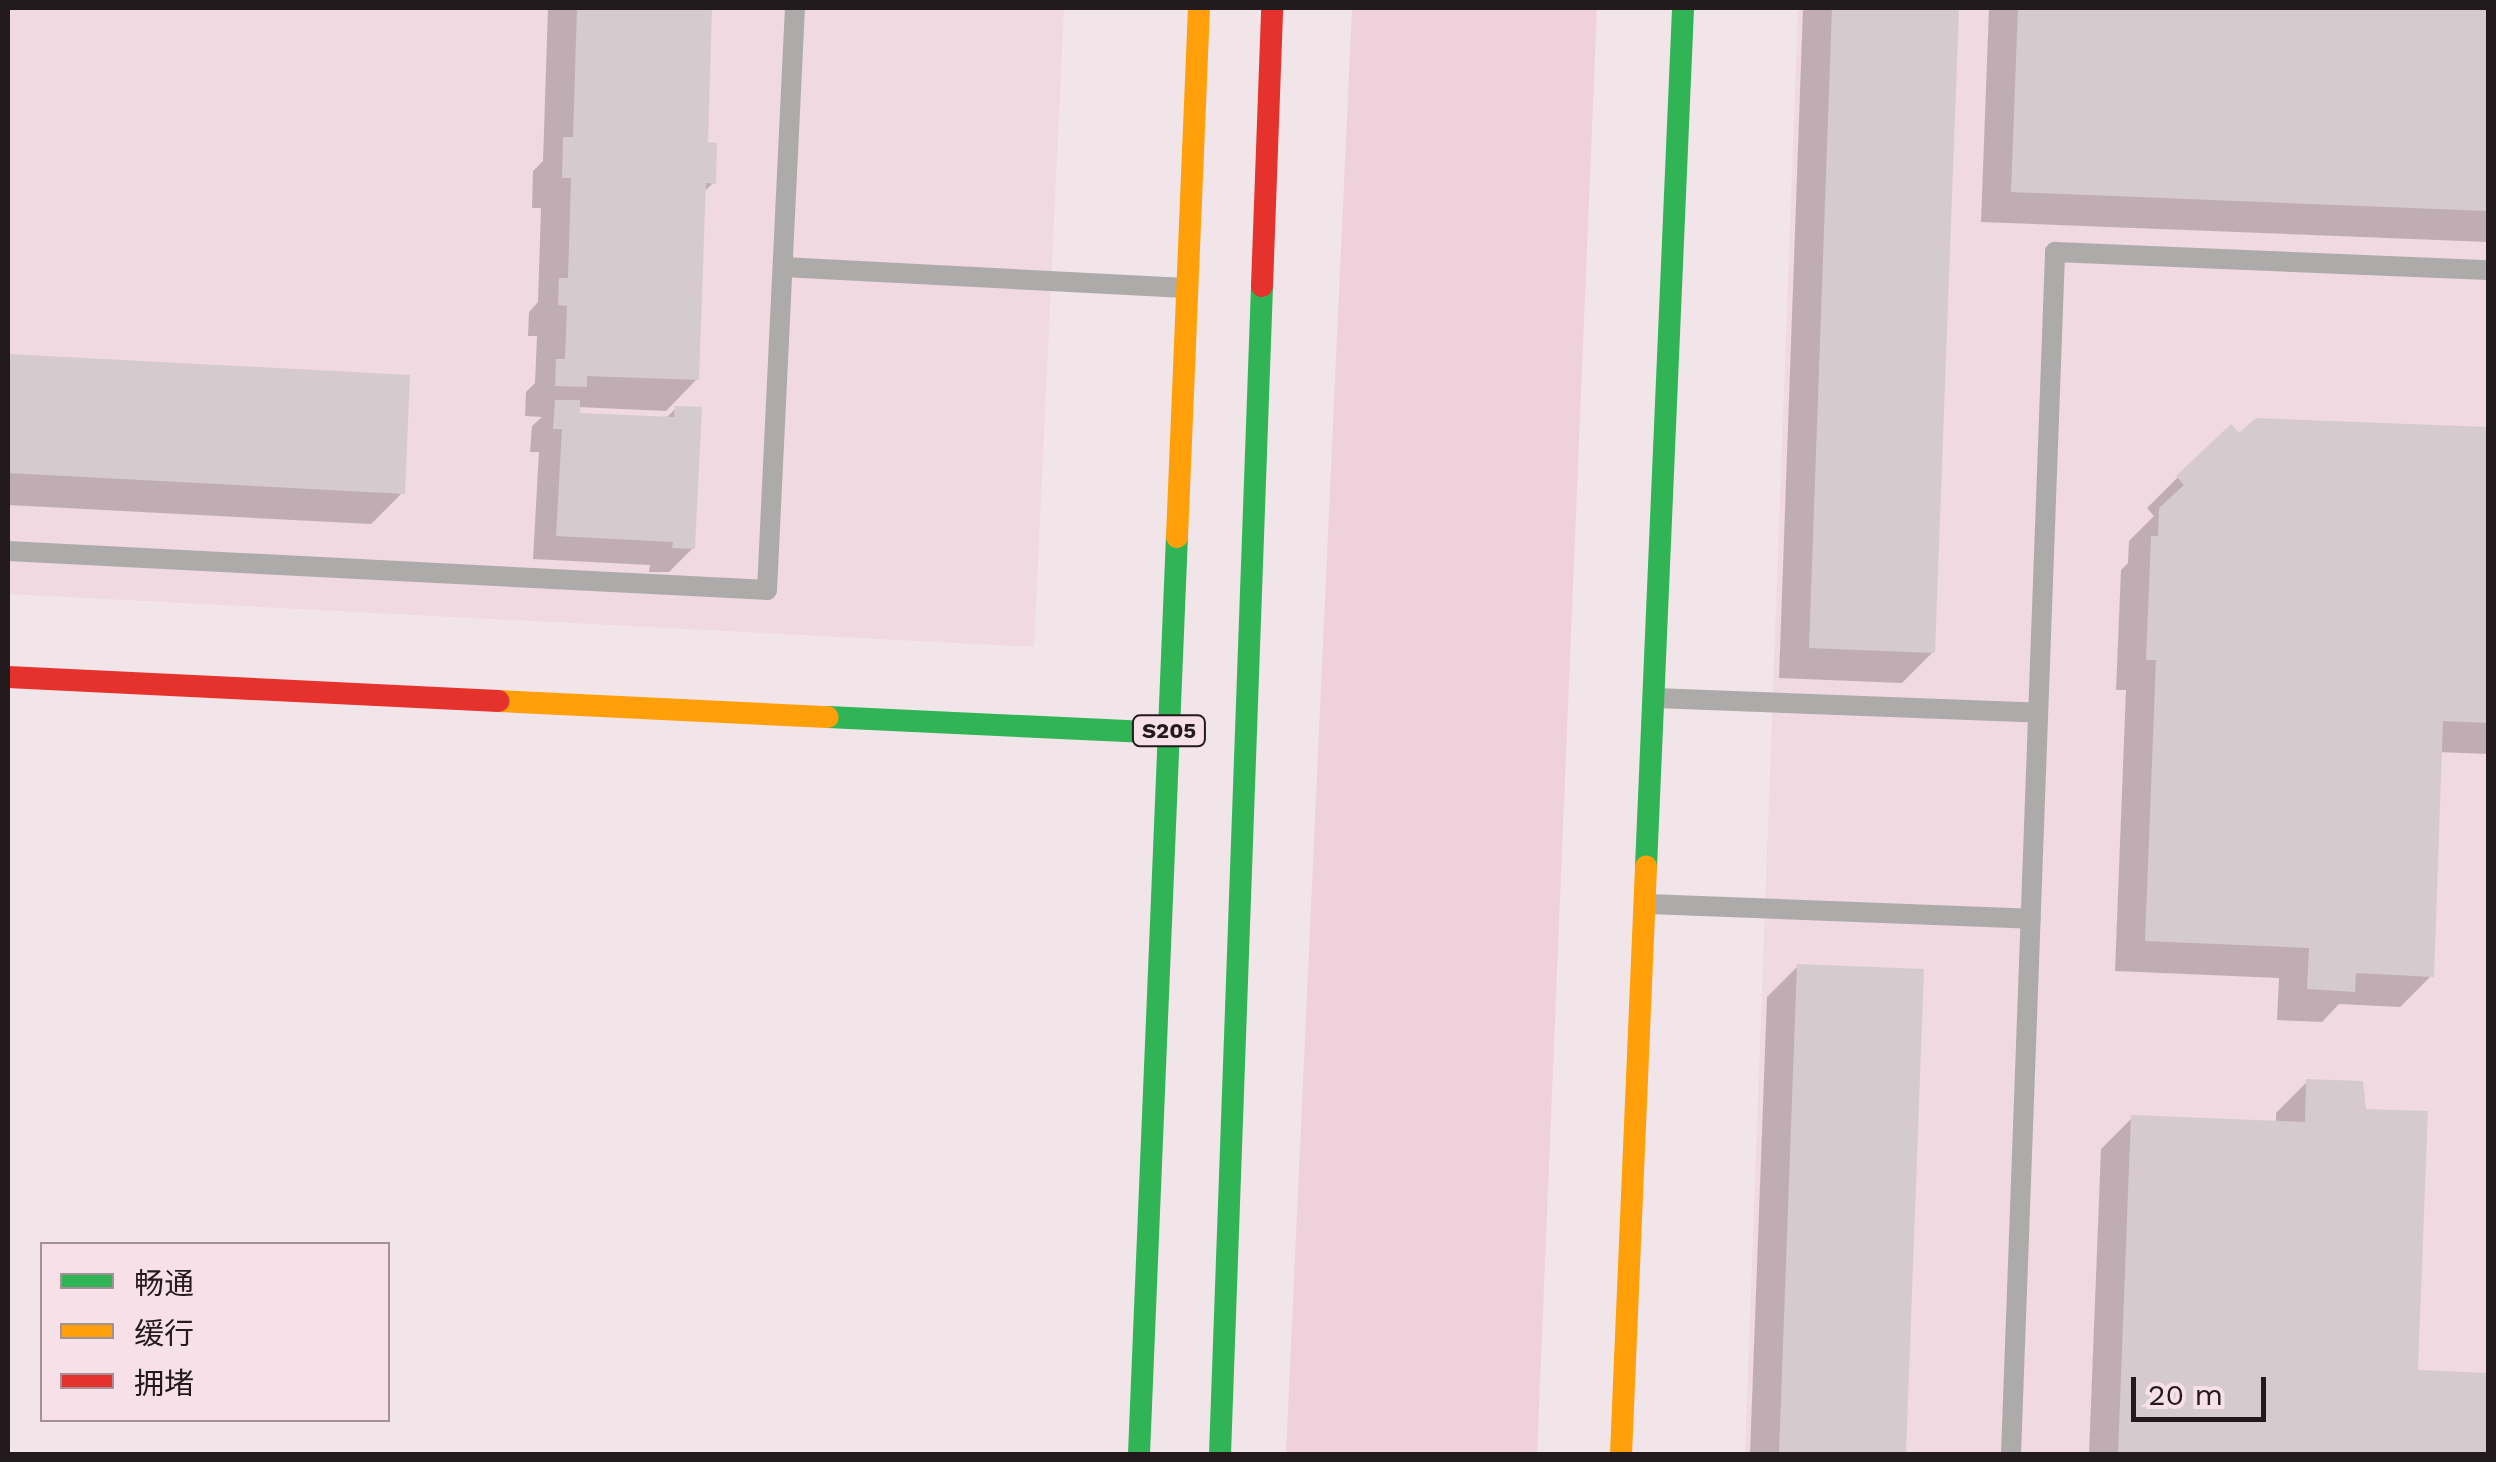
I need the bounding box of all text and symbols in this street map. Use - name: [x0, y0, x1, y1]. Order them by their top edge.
- road number: S205: [1132, 714, 1206, 748]
- legend: [40, 1242, 390, 1422]
- text: 畅通: [134, 1266, 194, 1301]
- text: 缓行: [134, 1316, 194, 1351]
- scale bar: [2136, 1357, 2271, 1419]
- text: 拥堵: [134, 1366, 194, 1401]
- text: 20 m: [2148, 1377, 2223, 1412]

